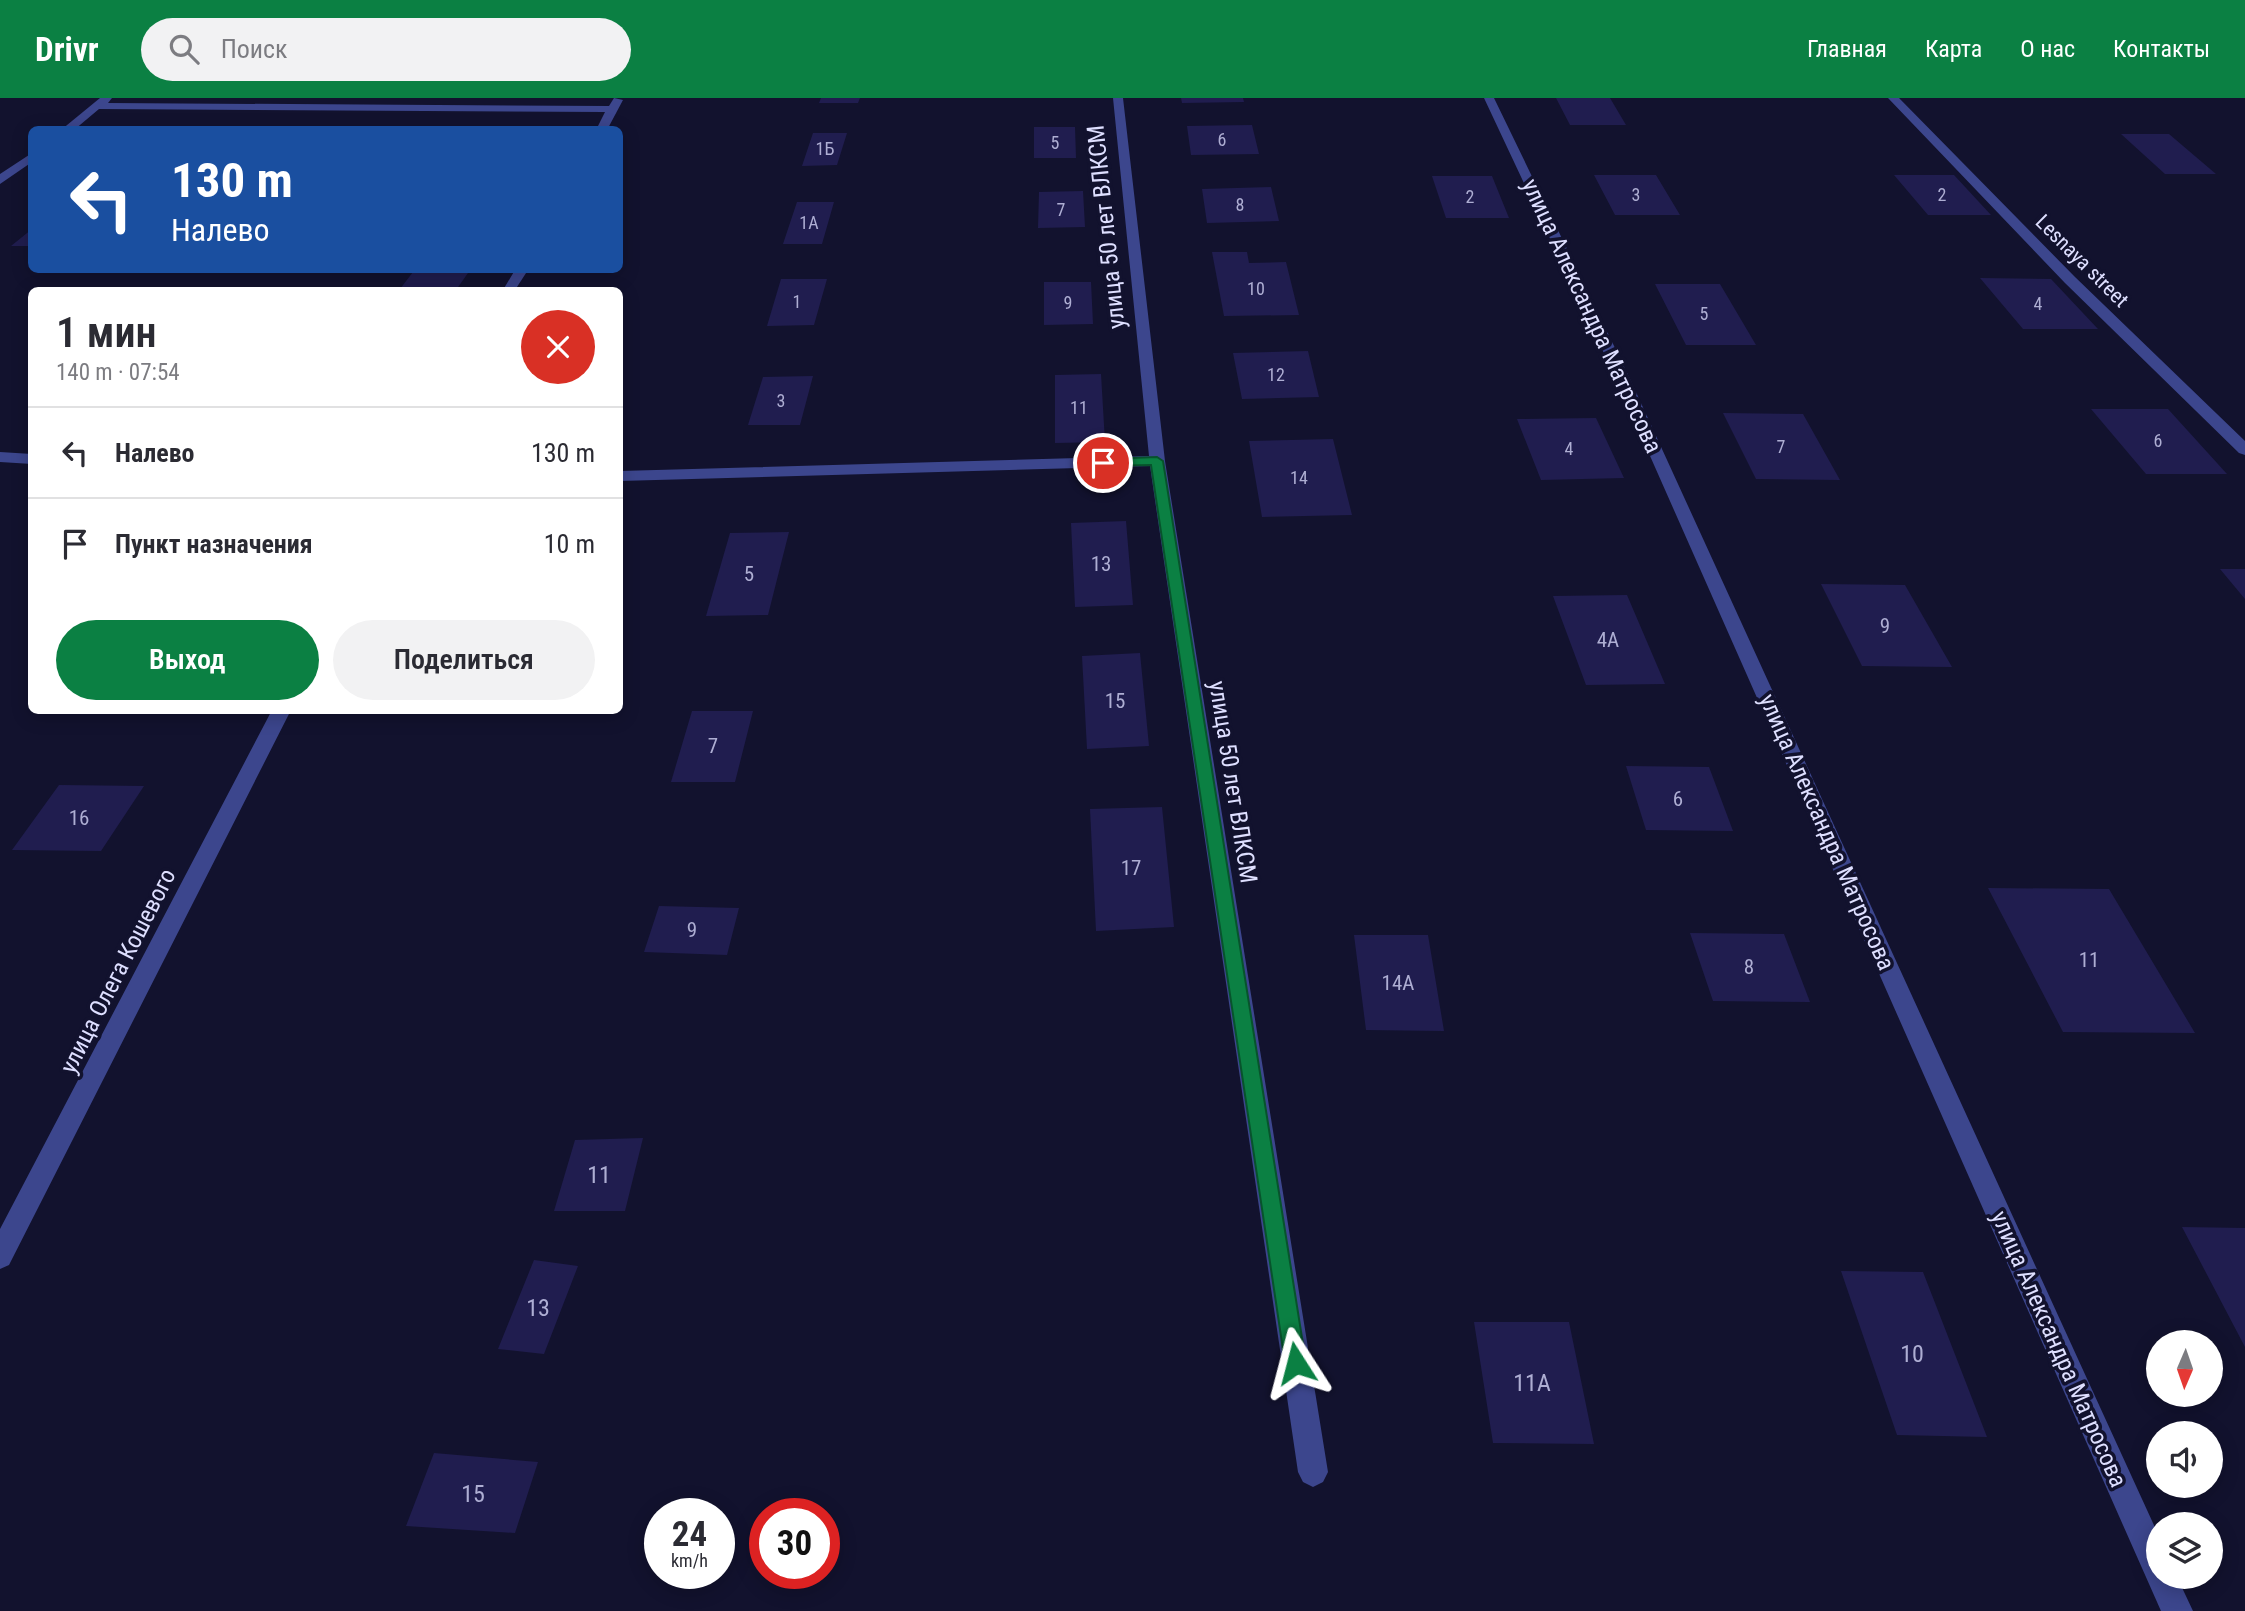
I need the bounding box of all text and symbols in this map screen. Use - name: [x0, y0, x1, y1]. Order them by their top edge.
- search box: [141, 18, 631, 81]
- text: Drivr: [35, 30, 99, 69]
- icon: search: [165, 30, 203, 68]
- text: Поиск: [221, 34, 288, 64]
- text: Главная: [1807, 35, 1887, 63]
- text: Карта: [1925, 35, 1982, 63]
- text: О нас: [2020, 35, 2075, 63]
- text: Контакты: [2113, 35, 2210, 63]
- street label: улица 50 лет ВЛКСМ: [1081, 124, 1131, 330]
- house number: 6: [1218, 129, 1226, 150]
- house number: 5: [1051, 132, 1060, 153]
- house number: 1Б: [816, 138, 834, 159]
- text: 130 m: [171, 152, 293, 209]
- icon: left: [56, 154, 147, 245]
- street label: улица Александра Матросова: [1516, 174, 1668, 458]
- house number: 3: [1632, 184, 1640, 205]
- house number: 2: [1938, 184, 1947, 205]
- house number: 2: [1466, 186, 1475, 207]
- house number: 8: [1236, 194, 1244, 215]
- house number: 7: [1057, 199, 1066, 220]
- street label: Lesnaya street: [2031, 210, 2133, 312]
- text: Налево: [171, 211, 270, 249]
- house number: 1А: [799, 212, 819, 233]
- house number: 10: [1247, 278, 1265, 299]
- house number: 1: [793, 291, 801, 312]
- house number: 9: [1064, 292, 1072, 313]
- house number: 4: [2034, 293, 2043, 314]
- house number: 5: [1700, 303, 1709, 324]
- text: 1 мин: [56, 308, 157, 357]
- button: close: [521, 310, 595, 384]
- text: 140 m · 07:54: [56, 359, 180, 386]
- house number: 12: [1267, 364, 1285, 385]
- house number: 3: [777, 390, 785, 411]
- house number: 11: [1070, 397, 1088, 418]
- house number: 6: [2154, 430, 2162, 451]
- pin: [1073, 433, 1133, 493]
- icon: left: [56, 434, 94, 472]
- house number: 7: [1777, 436, 1786, 457]
- text: Налево: [115, 438, 195, 468]
- text: 130 m: [531, 438, 595, 468]
- house number: 4: [1565, 438, 1574, 459]
- icon: arrive: [1084, 444, 1122, 482]
- house number: 14: [1290, 467, 1308, 488]
- icon: arrive: [56, 525, 94, 563]
- text: Пункт назначения: [115, 529, 313, 559]
- text: 10 m: [544, 529, 595, 559]
- house number: 13: [1091, 552, 1111, 576]
- house number: 5: [744, 562, 754, 586]
- house number: 9: [1880, 614, 1890, 638]
- button: Выход: [56, 620, 319, 700]
- button: Поделиться: [333, 620, 595, 700]
- house number: 4А: [1597, 628, 1619, 652]
- street label: улица 50 лет ВЛКСМ: [1203, 679, 1263, 885]
- house number: 15: [1105, 689, 1125, 713]
- street label: улица Александра Матросова: [1753, 690, 1901, 974]
- house number: 7: [708, 734, 718, 758]
- house number: 6: [1673, 787, 1683, 811]
- house number: 16: [69, 806, 89, 830]
- house number: 17: [1121, 856, 1141, 880]
- street label: улица Олега Кошевого: [54, 864, 182, 1078]
- house number: 9: [687, 918, 697, 942]
- house number: 11: [2079, 948, 2099, 972]
- house number: 8: [1744, 955, 1754, 979]
- house number: 14А: [1382, 971, 1414, 995]
- house number: 11: [587, 1161, 611, 1189]
- street label: улица Александра Матросова: [1985, 1207, 2133, 1491]
- house number: 13: [526, 1294, 550, 1322]
- position arrow: [1259, 1326, 1333, 1400]
- north arrow: [2146, 1330, 2222, 1407]
- map controls: [2146, 1330, 2223, 1589]
- house number: 10: [1900, 1340, 1924, 1368]
- house number: 11А: [1513, 1369, 1551, 1397]
- button: sound: [2146, 1421, 2223, 1498]
- house number: 15: [461, 1480, 485, 1508]
- speed limit sign: 30: [749, 1498, 840, 1589]
- button: layers: [2146, 1512, 2223, 1589]
- text: 24: [672, 1514, 707, 1555]
- text: km/h: [671, 1550, 708, 1571]

